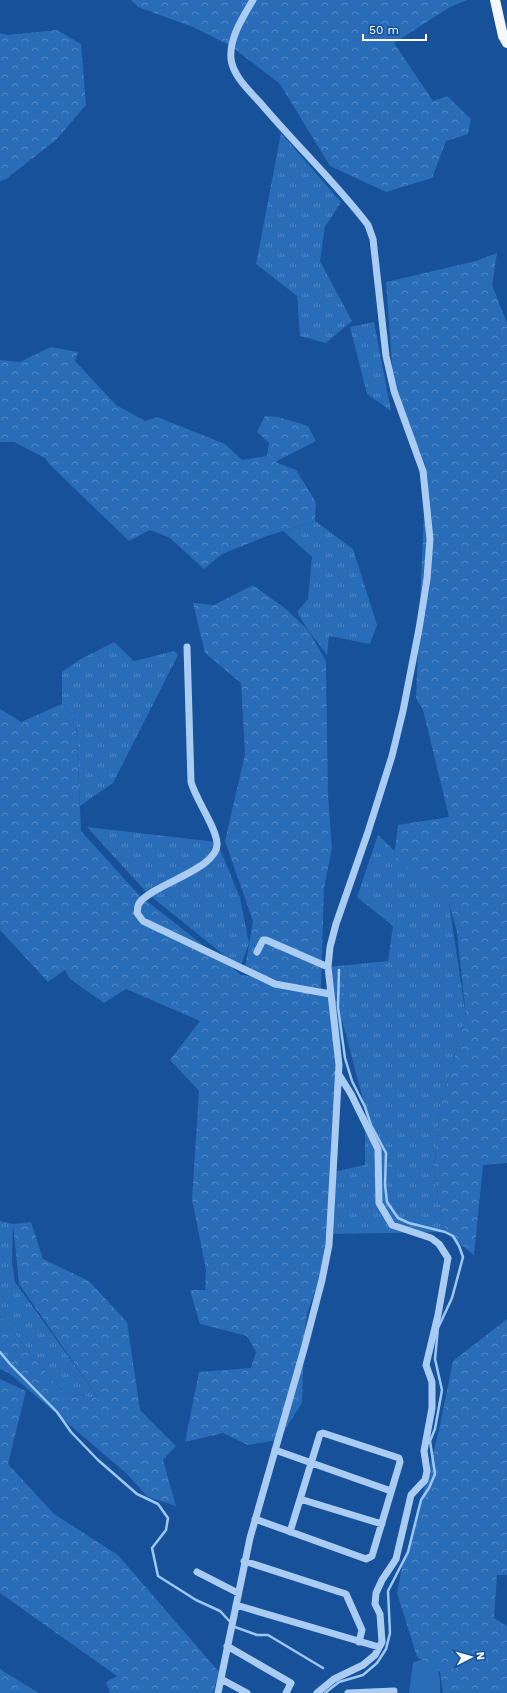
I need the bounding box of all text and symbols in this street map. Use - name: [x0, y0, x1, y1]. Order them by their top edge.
- scale bar: [363, 16, 426, 42]
- text: 50 m: [369, 23, 399, 37]
- north arrow: [451, 1637, 491, 1677]
- text: N: [474, 1651, 487, 1661]

